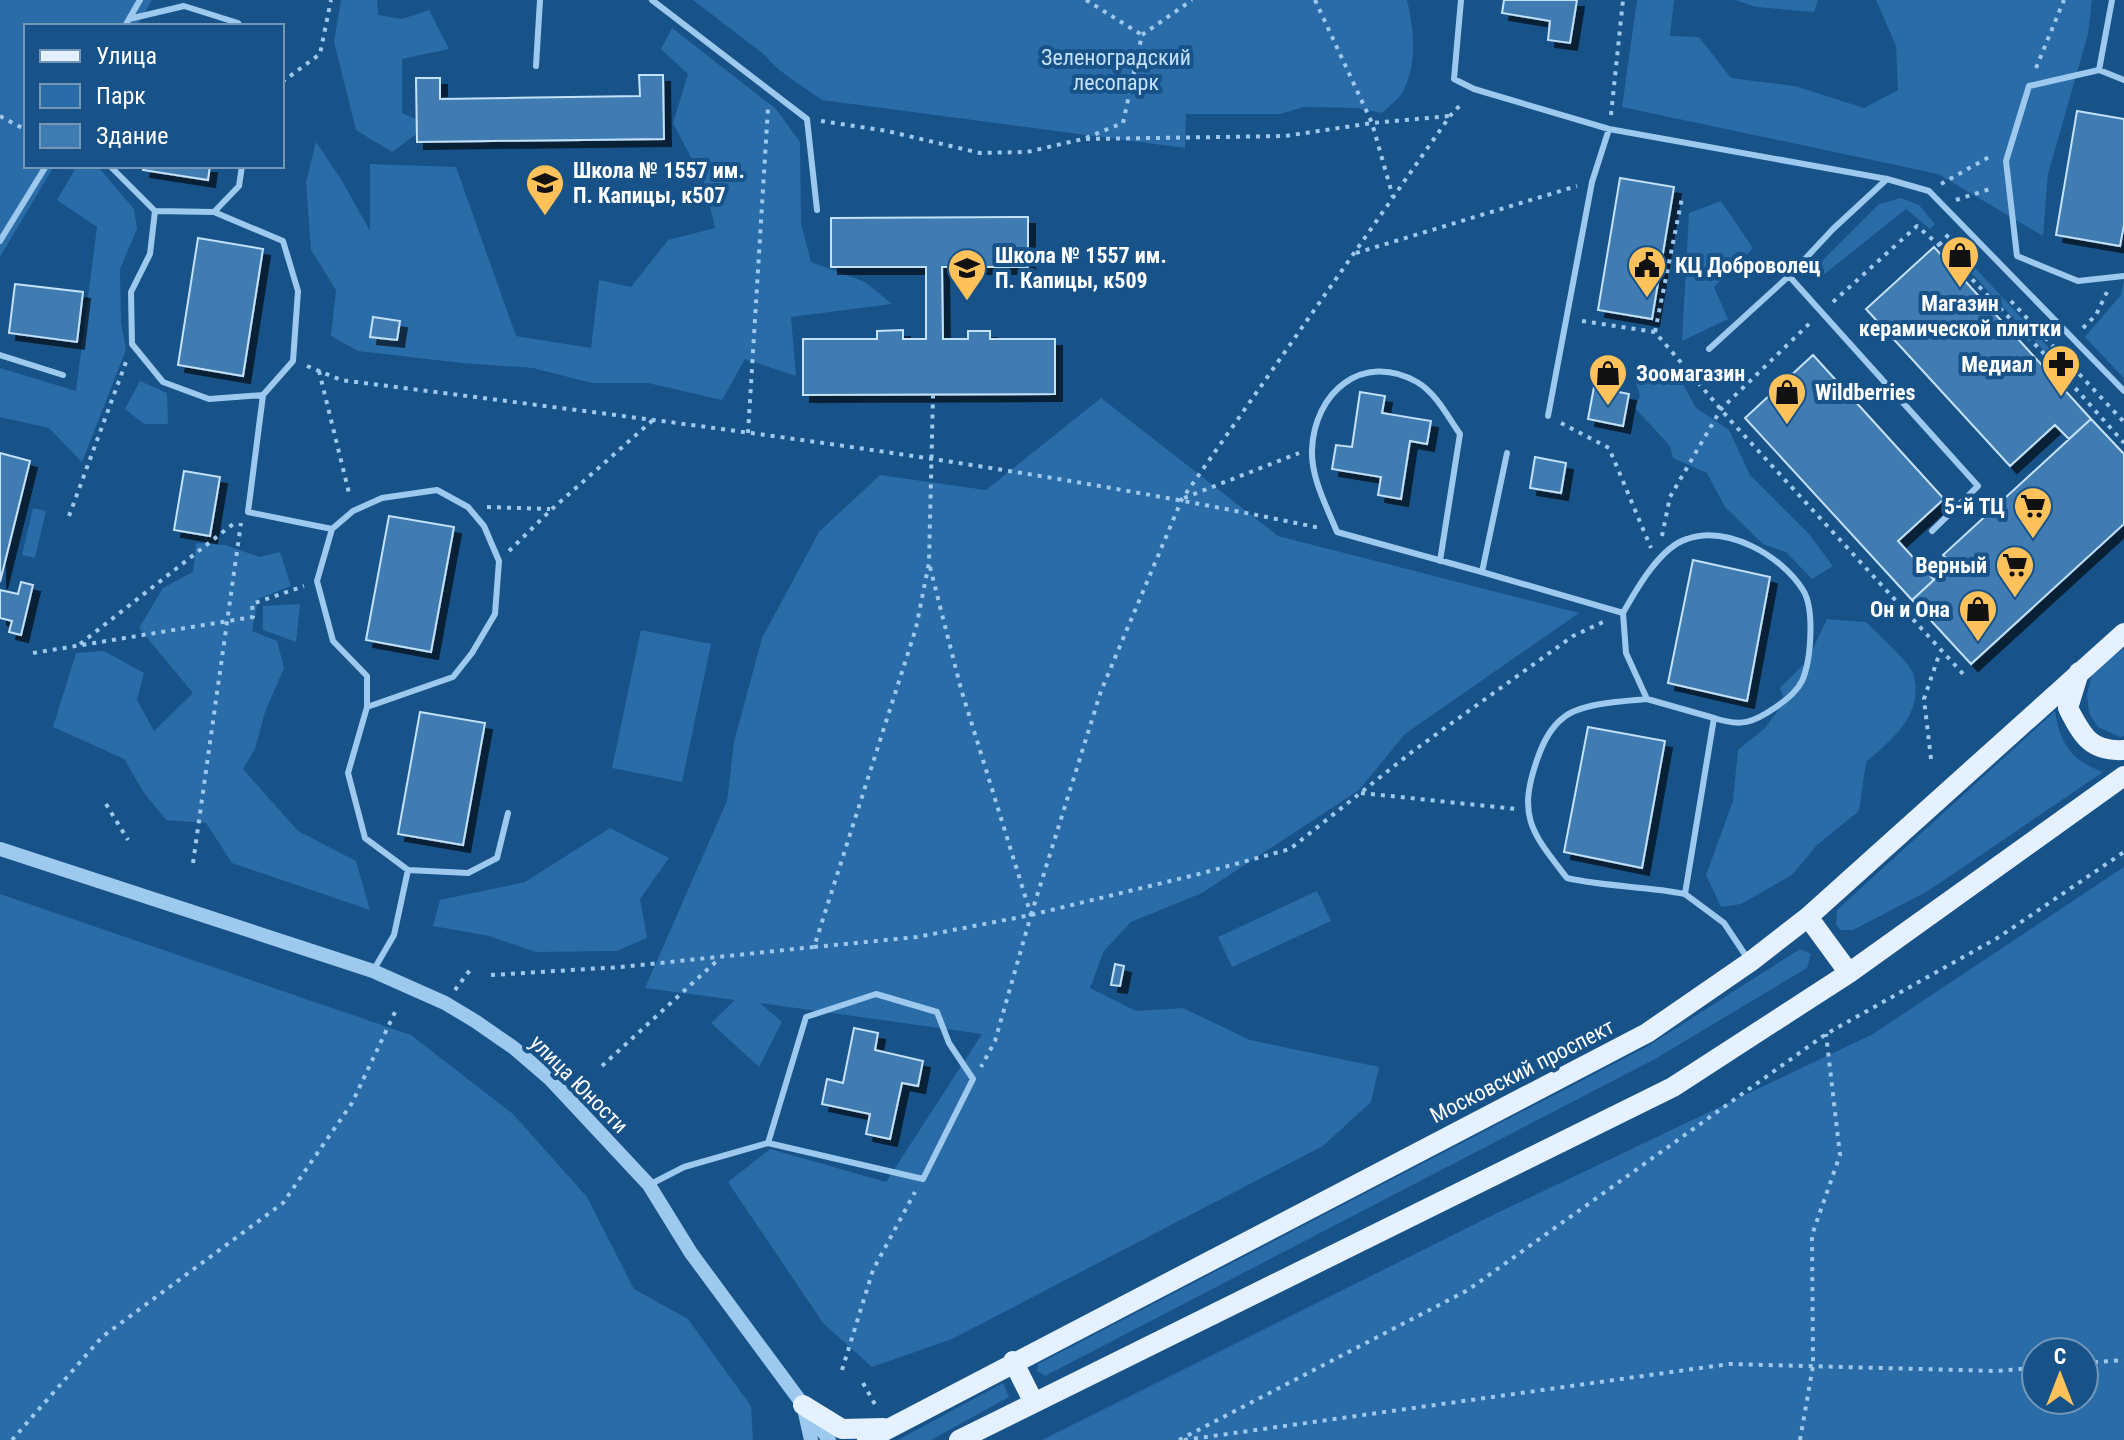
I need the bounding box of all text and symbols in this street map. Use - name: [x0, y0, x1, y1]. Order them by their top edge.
- legend: [24, 24, 284, 168]
- text: Улица: [96, 42, 157, 70]
- park label: Зеленоградский лесопарк: [1041, 45, 1191, 95]
- text: Парк: [96, 82, 146, 110]
- text: Здание: [96, 122, 168, 150]
- place label: Школа № 1557 им. П. Капицы, к507: [573, 158, 745, 208]
- school or university icon: Школа № 1557 им. П. Капицы, к507: [524, 162, 566, 217]
- shop icon: Магазин керамической плитки: [1939, 234, 1981, 289]
- place label: Школа № 1557 им. П. Капицы, к509: [995, 243, 1167, 293]
- public building icon: КЦ Доброволец: [1626, 244, 1668, 299]
- school or university icon: Школа № 1557 им. П. Капицы, к509: [946, 247, 988, 302]
- place label: КЦ Доброволец: [1675, 253, 1820, 278]
- place label: Магазин керамической плитки: [1859, 291, 2061, 341]
- pharmacy icon: Медиал: [2040, 343, 2082, 398]
- shop icon: Зоомагазин: [1587, 352, 1629, 407]
- place label: Медиал: [1961, 352, 2033, 377]
- place label: Зоомагазин: [1636, 361, 1745, 386]
- shop icon: Wildberries: [1766, 371, 1808, 426]
- place label: Wildberries: [1815, 380, 1916, 405]
- supermarket icon: 5-й ТЦ: [2012, 485, 2054, 540]
- place label: 5-й ТЦ: [1944, 494, 2005, 519]
- supermarket icon: Верный: [1994, 544, 2036, 599]
- place label: Верный: [1915, 553, 1987, 578]
- shop icon: Он и Она: [1957, 588, 1999, 643]
- place label: Он и Она: [1870, 597, 1950, 622]
- street label: Московский проспект: [1426, 1014, 1618, 1128]
- street label: улица Юности: [525, 1030, 633, 1138]
- north arrow: [2020, 1336, 2100, 1416]
- text: С: [2054, 1344, 2066, 1369]

